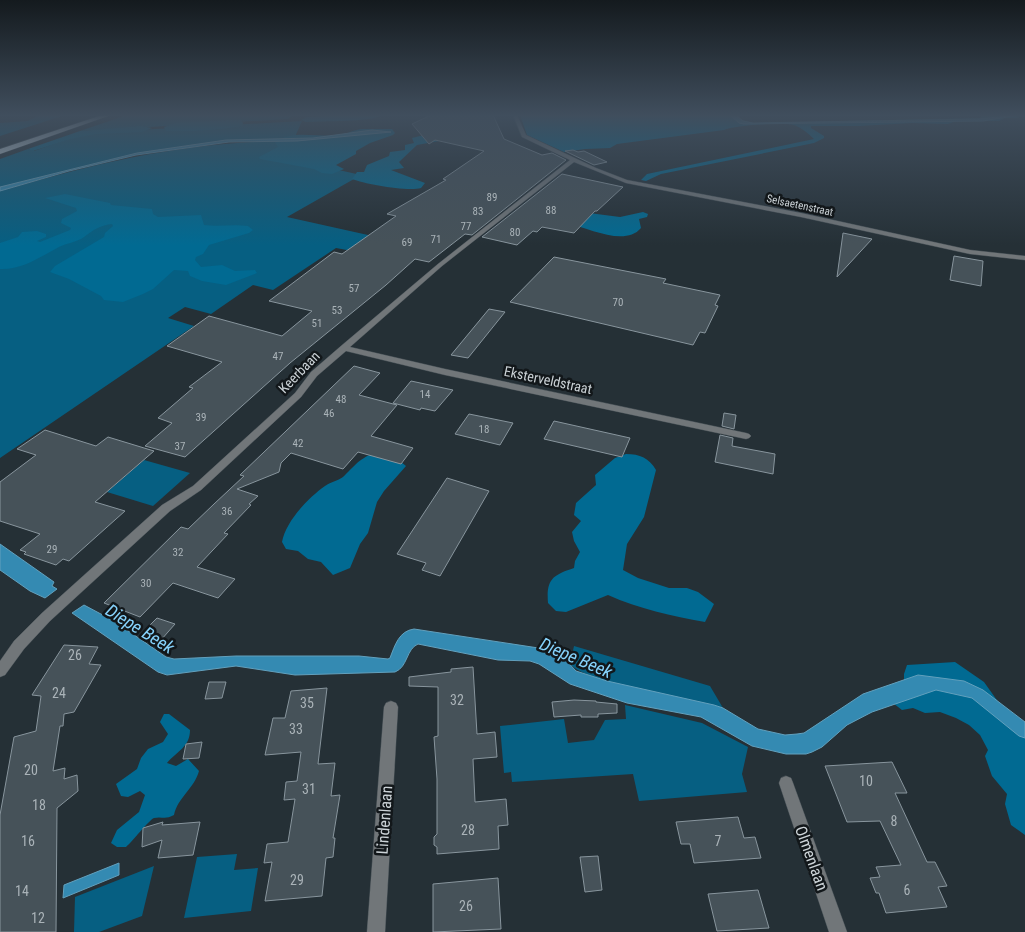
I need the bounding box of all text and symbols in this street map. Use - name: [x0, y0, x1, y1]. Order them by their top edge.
- house number: 89: [487, 191, 497, 204]
- street label: Selsaetenstraat: [765, 192, 834, 219]
- house number: 88: [546, 204, 556, 217]
- house number: 83: [473, 205, 483, 218]
- house number: 77: [461, 220, 471, 233]
- house number: 80: [510, 226, 520, 239]
- house number: 71: [431, 233, 441, 246]
- house number: 69: [402, 236, 412, 249]
- house number: 57: [349, 282, 359, 295]
- house number: 70: [613, 296, 623, 309]
- house number: 53: [332, 304, 342, 317]
- house number: 51: [312, 317, 322, 330]
- street label: Keerbaan: [275, 348, 323, 396]
- house number: 47: [273, 350, 283, 363]
- street label: Eksterveldstraat: [503, 363, 593, 397]
- house number: 14: [420, 388, 431, 401]
- house number: 48: [336, 393, 346, 406]
- house number: 46: [324, 407, 334, 420]
- house number: 39: [196, 411, 206, 424]
- house number: 18: [479, 423, 489, 436]
- house number: 42: [293, 437, 303, 450]
- house number: 37: [175, 440, 185, 453]
- house number: 36: [222, 505, 232, 518]
- house number: 29: [47, 543, 57, 556]
- house number: 32: [173, 546, 183, 559]
- house number: 30: [141, 577, 151, 590]
- water label: Diepe Beek: [102, 599, 179, 658]
- water label: Diepe Beek: [537, 633, 617, 683]
- house number: 26: [68, 647, 82, 663]
- house number: 24: [52, 685, 66, 701]
- house number: 32: [450, 692, 464, 708]
- house number: 35: [300, 695, 314, 711]
- house number: 33: [289, 721, 303, 737]
- house number: 20: [24, 762, 38, 778]
- house number: 10: [859, 773, 873, 789]
- house number: 31: [302, 781, 316, 797]
- street label: Lindenlaan: [373, 785, 396, 855]
- house number: 18: [32, 797, 46, 813]
- house number: 8: [891, 813, 898, 829]
- house number: 28: [461, 822, 475, 838]
- street label: Olmenlaan: [791, 823, 832, 893]
- house number: 16: [21, 833, 35, 849]
- house number: 7: [715, 833, 722, 849]
- house number: 29: [290, 872, 304, 888]
- house number: 6: [904, 882, 911, 898]
- house number: 14: [15, 883, 29, 899]
- house number: 26: [459, 898, 473, 914]
- house number: 12: [31, 910, 45, 926]

